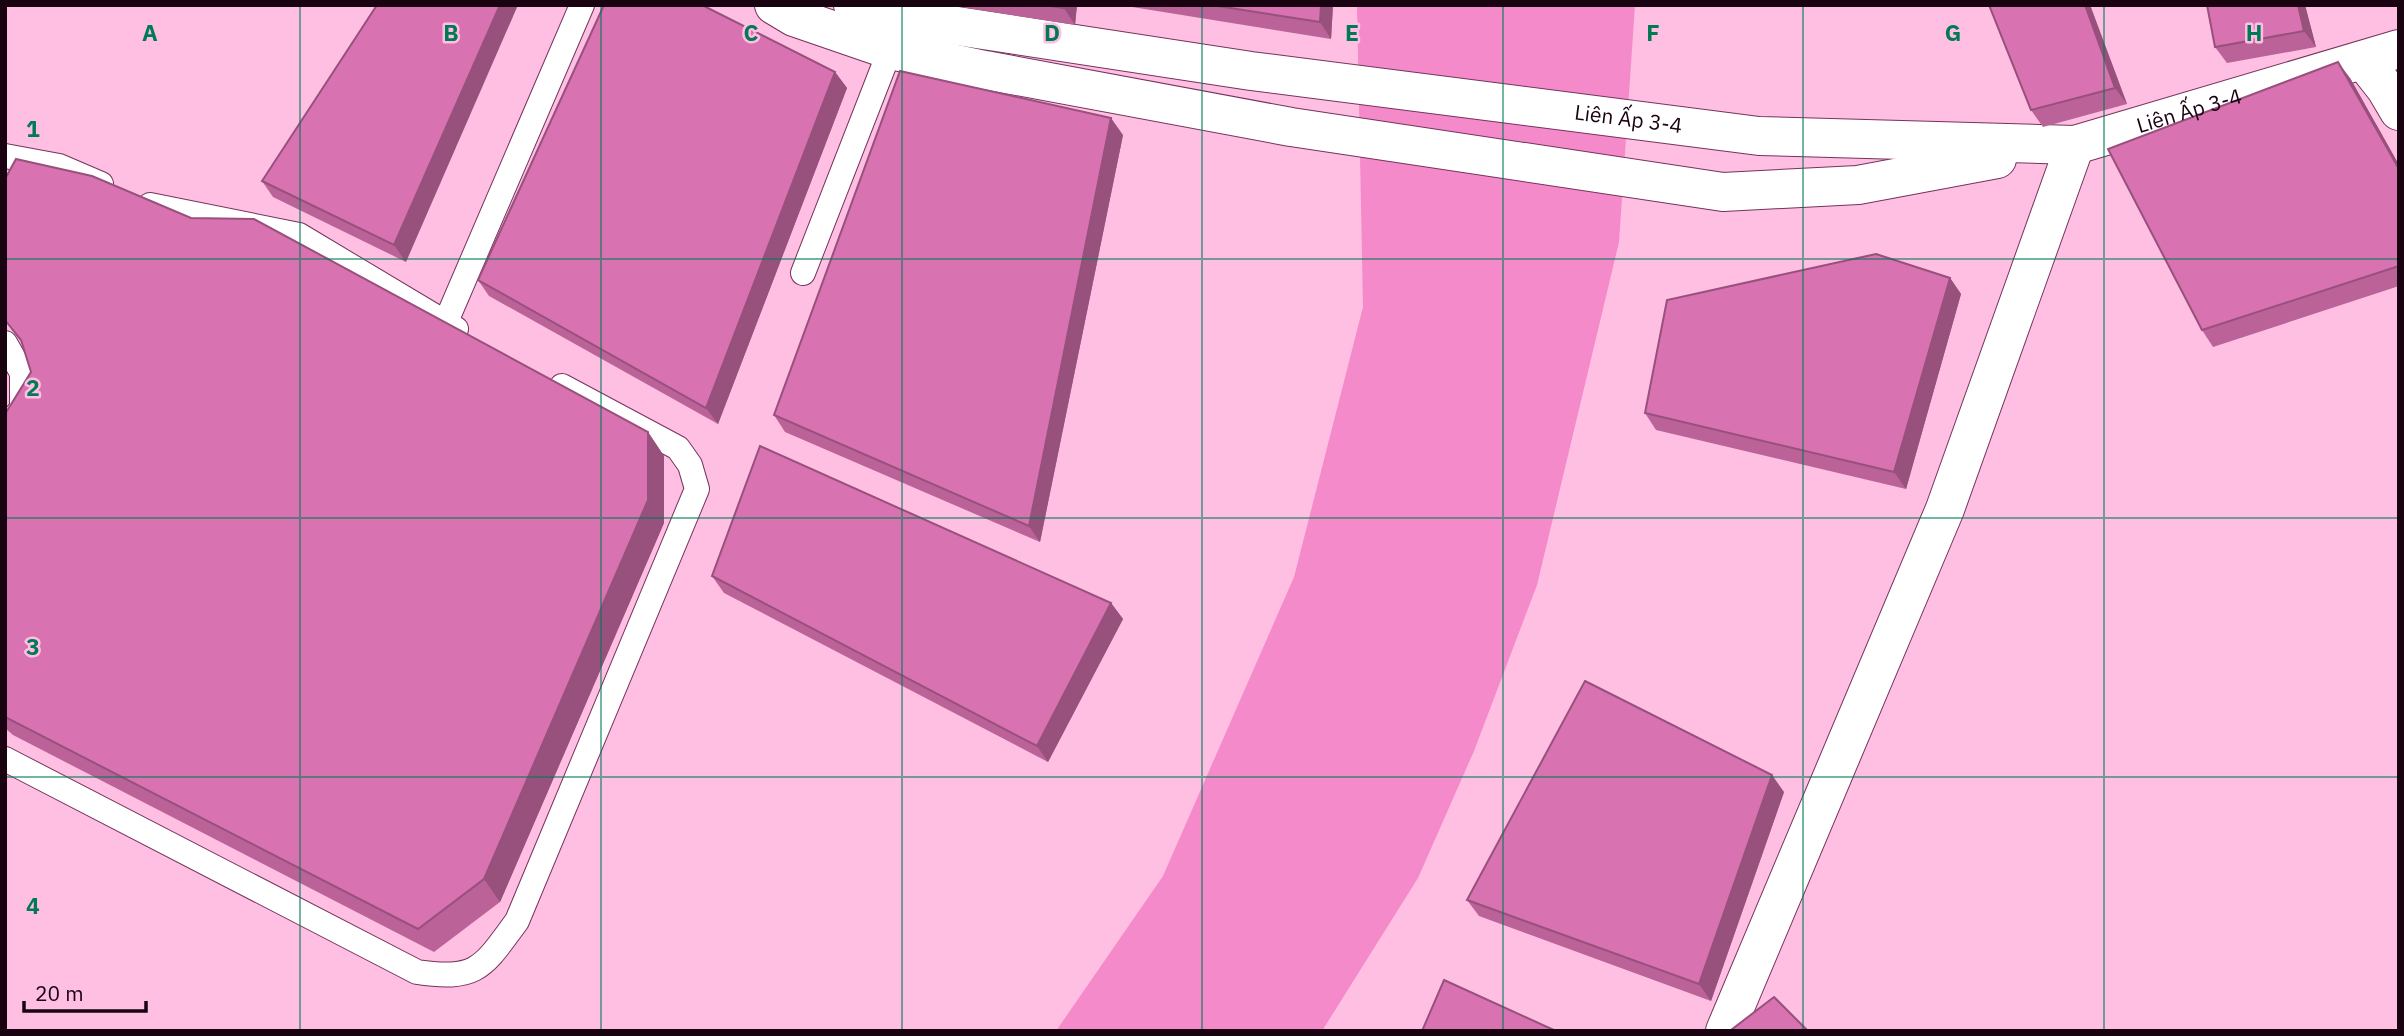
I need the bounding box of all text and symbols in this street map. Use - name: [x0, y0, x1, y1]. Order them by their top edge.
- text: A: [142, 17, 158, 47]
- text: B: [443, 17, 459, 47]
- text: C: [744, 17, 759, 47]
- text: D: [1044, 17, 1060, 47]
- text: E: [1345, 17, 1359, 47]
- text: F: [1646, 17, 1660, 47]
- text: G: [1945, 17, 1961, 47]
- text: H: [2246, 17, 2262, 47]
- street label: Liên Ấp 3-4: [2133, 81, 2245, 139]
- street label: Liên Ấp 3-4: [1573, 98, 1684, 139]
- text: 1: [26, 113, 40, 143]
- text: 2: [26, 372, 40, 402]
- text: 3: [26, 631, 40, 661]
- text: 4: [26, 890, 40, 920]
- scale bar: [24, 970, 147, 1014]
- text: 20 m: [35, 979, 84, 1007]

